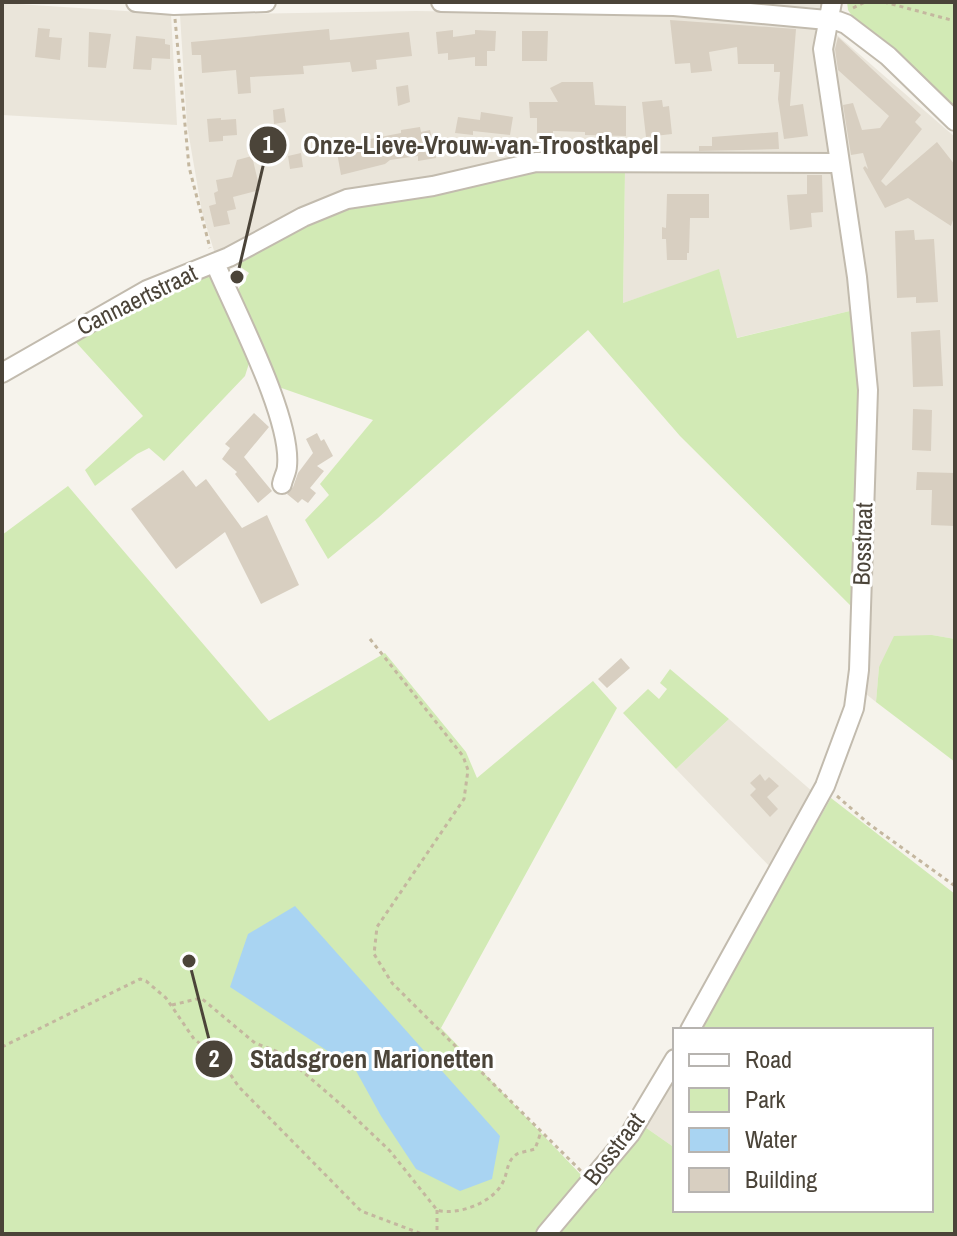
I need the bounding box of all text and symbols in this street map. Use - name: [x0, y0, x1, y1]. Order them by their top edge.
- callout: Onze-Lieve-Vrouw-van-Troostkapel: [248, 120, 675, 170]
- text: Onze-Lieve-Vrouw-van-Troostkapel: [303, 127, 659, 162]
- text: 1: [263, 128, 274, 160]
- street label: Cannaertstraat: [71, 256, 203, 342]
- street label: Bosstraat: [845, 501, 879, 586]
- legend: [673, 1028, 933, 1212]
- callout: Stadsgroen Marionetten: [194, 1034, 510, 1084]
- text: Stadsgroen Marionetten: [250, 1041, 494, 1076]
- text: 2: [209, 1042, 220, 1074]
- text: Road: [745, 1043, 792, 1075]
- text: Park: [745, 1083, 786, 1115]
- street label: Bosstraat: [575, 1105, 651, 1191]
- text: Water: [745, 1123, 797, 1155]
- text: Building: [745, 1163, 817, 1195]

